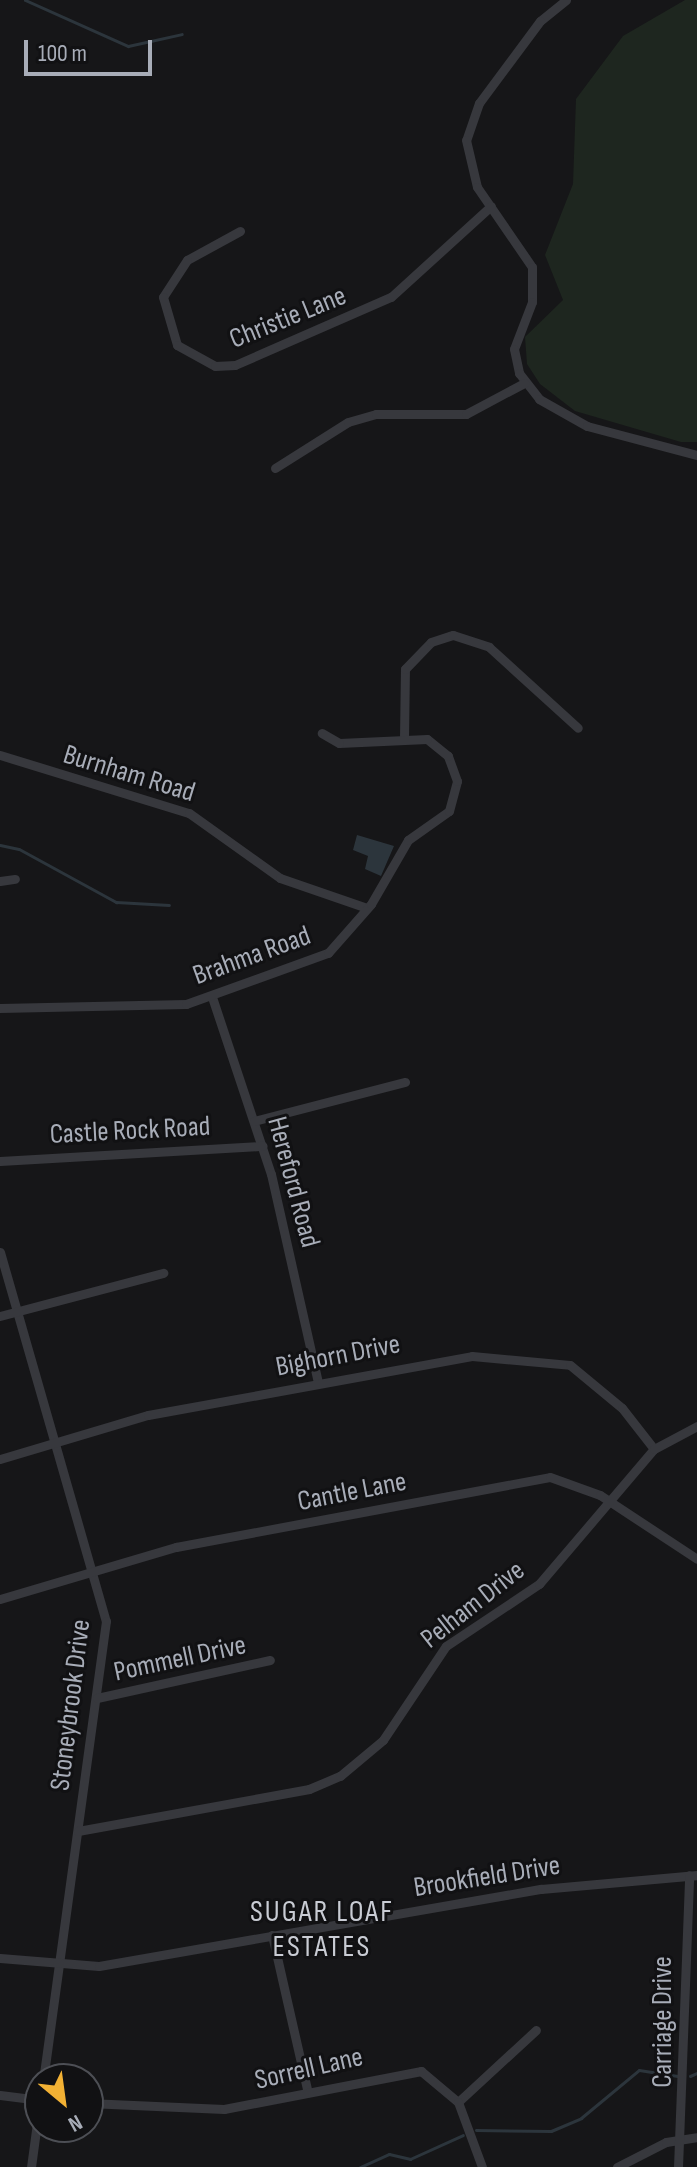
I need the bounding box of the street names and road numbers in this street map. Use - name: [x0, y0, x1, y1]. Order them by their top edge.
- street label: Christie Lane: [225, 279, 351, 357]
- street label: Burnham Road: [59, 738, 199, 810]
- street label: Brahma Road: [189, 919, 315, 993]
- street label: Castle Rock Road: [49, 1110, 211, 1152]
- street label: Hereford Road: [259, 1113, 327, 1251]
- street label: Bighorn Drive: [273, 1328, 403, 1384]
- street label: Cantle Lane: [295, 1465, 409, 1519]
- street label: Pelham Drive: [414, 1554, 532, 1656]
- street label: Stoneybrook Drive: [44, 1617, 98, 1793]
- street label: Pommell Drive: [111, 1629, 249, 1689]
- street label: Brookfield Drive: [411, 1849, 563, 1905]
- street label: Carriage Drive: [646, 1956, 680, 2088]
- street label: Sorrell Lane: [252, 2040, 366, 2098]

